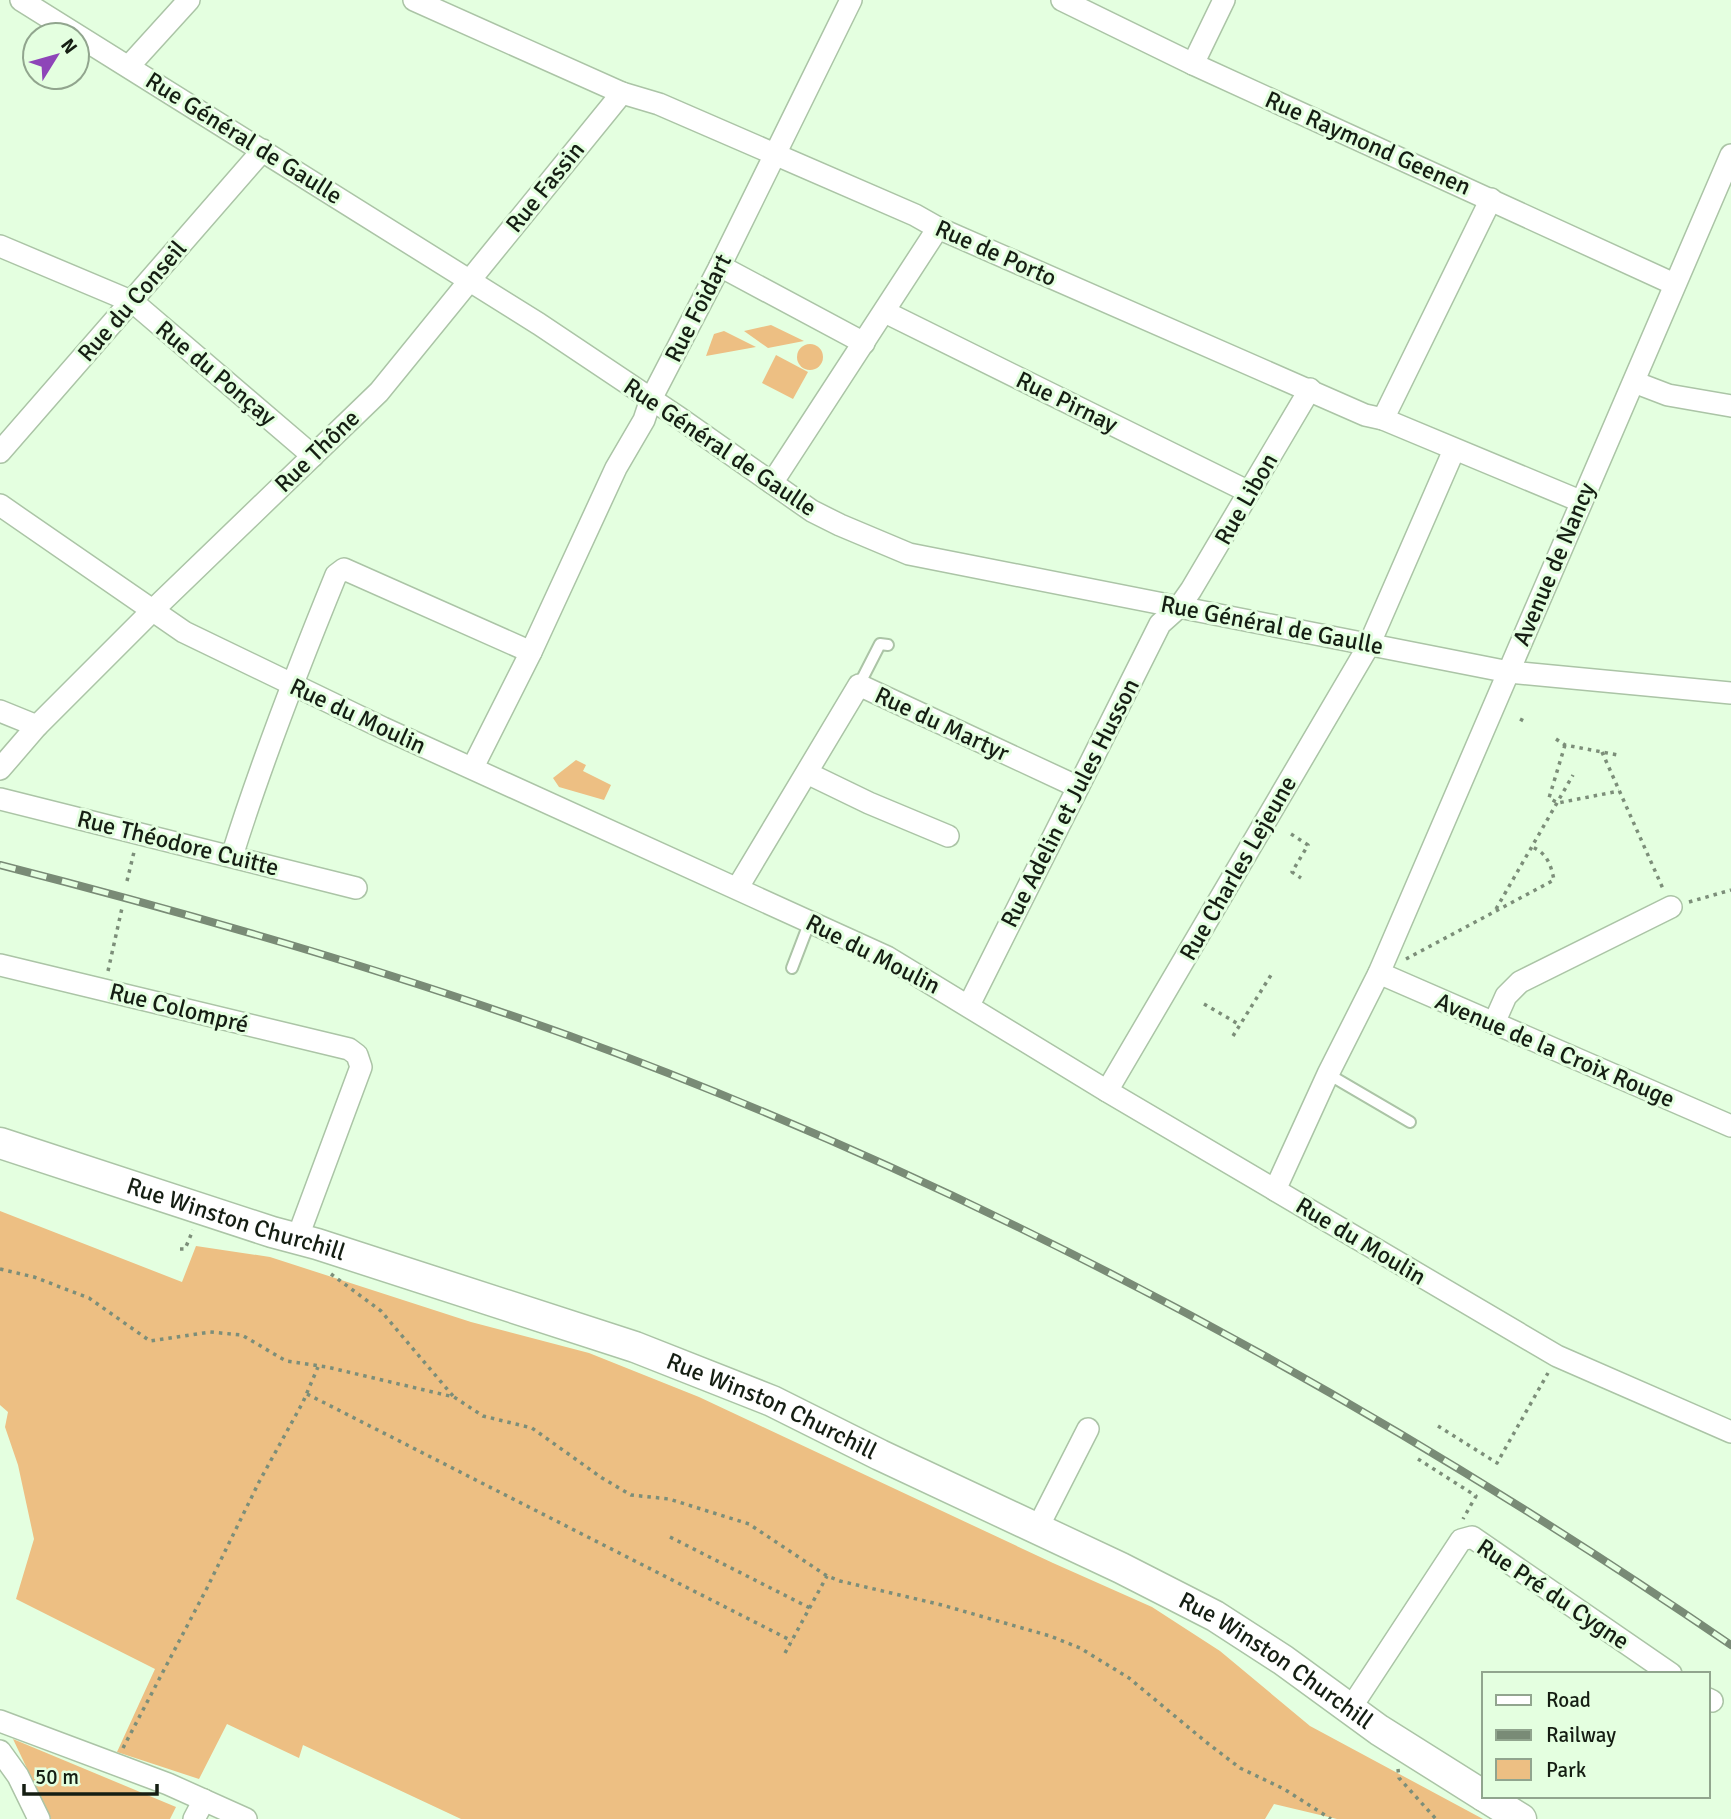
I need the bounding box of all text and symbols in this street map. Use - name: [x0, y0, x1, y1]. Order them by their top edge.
- north arrow: [21, 21, 91, 91]
- text: N: [55, 34, 82, 59]
- street label: Rue Général de Gaulle: [140, 65, 348, 211]
- street label: Rue Raymond Geenen: [1261, 84, 1475, 202]
- street label: Rue Fassin: [499, 135, 591, 239]
- street label: Rue de Porto: [931, 213, 1061, 293]
- street label: Rue du Conseil: [71, 234, 193, 368]
- street label: Rue Foidart: [658, 249, 738, 367]
- street label: Rue du Ponçay: [150, 314, 282, 432]
- street label: Rue Pirnay: [1011, 365, 1123, 439]
- street label: Rue Général de Gaulle: [618, 371, 822, 523]
- street label: Rue Thône: [268, 403, 366, 499]
- street label: Rue Libon: [1208, 448, 1284, 550]
- street label: Avenue de Nancy: [1506, 478, 1602, 650]
- street label: Rue Général de Gaulle: [1158, 589, 1386, 661]
- street label: Rue du Moulin: [285, 671, 431, 761]
- street label: Rue Adelin et Jules Husson: [994, 674, 1146, 932]
- street label: Rue du Martyr: [870, 680, 1014, 768]
- street label: Rue Charles Lejeune: [1173, 770, 1303, 966]
- street label: Rue Théodore Cuitte: [74, 803, 282, 883]
- street label: Rue du Moulin: [801, 907, 945, 1001]
- street label: Rue Colompré: [106, 976, 252, 1040]
- street label: Avenue de la Croix Rouge: [1431, 986, 1679, 1114]
- street label: Rue Winston Churchill: [123, 1170, 349, 1267]
- street label: Rue du Moulin: [1290, 1190, 1432, 1292]
- street label: Rue Winston Churchill: [662, 1346, 882, 1466]
- street label: Rue Pré du Cygne: [1471, 1532, 1635, 1656]
- street label: Rue Winston Churchill: [1174, 1585, 1379, 1736]
- legend: [1482, 1672, 1710, 1798]
- text: Road: [1546, 1687, 1591, 1713]
- text: Railway: [1546, 1722, 1616, 1748]
- scale bar: [24, 1752, 158, 1796]
- text: Park: [1546, 1757, 1587, 1783]
- text: 50 m: [35, 1764, 79, 1790]

